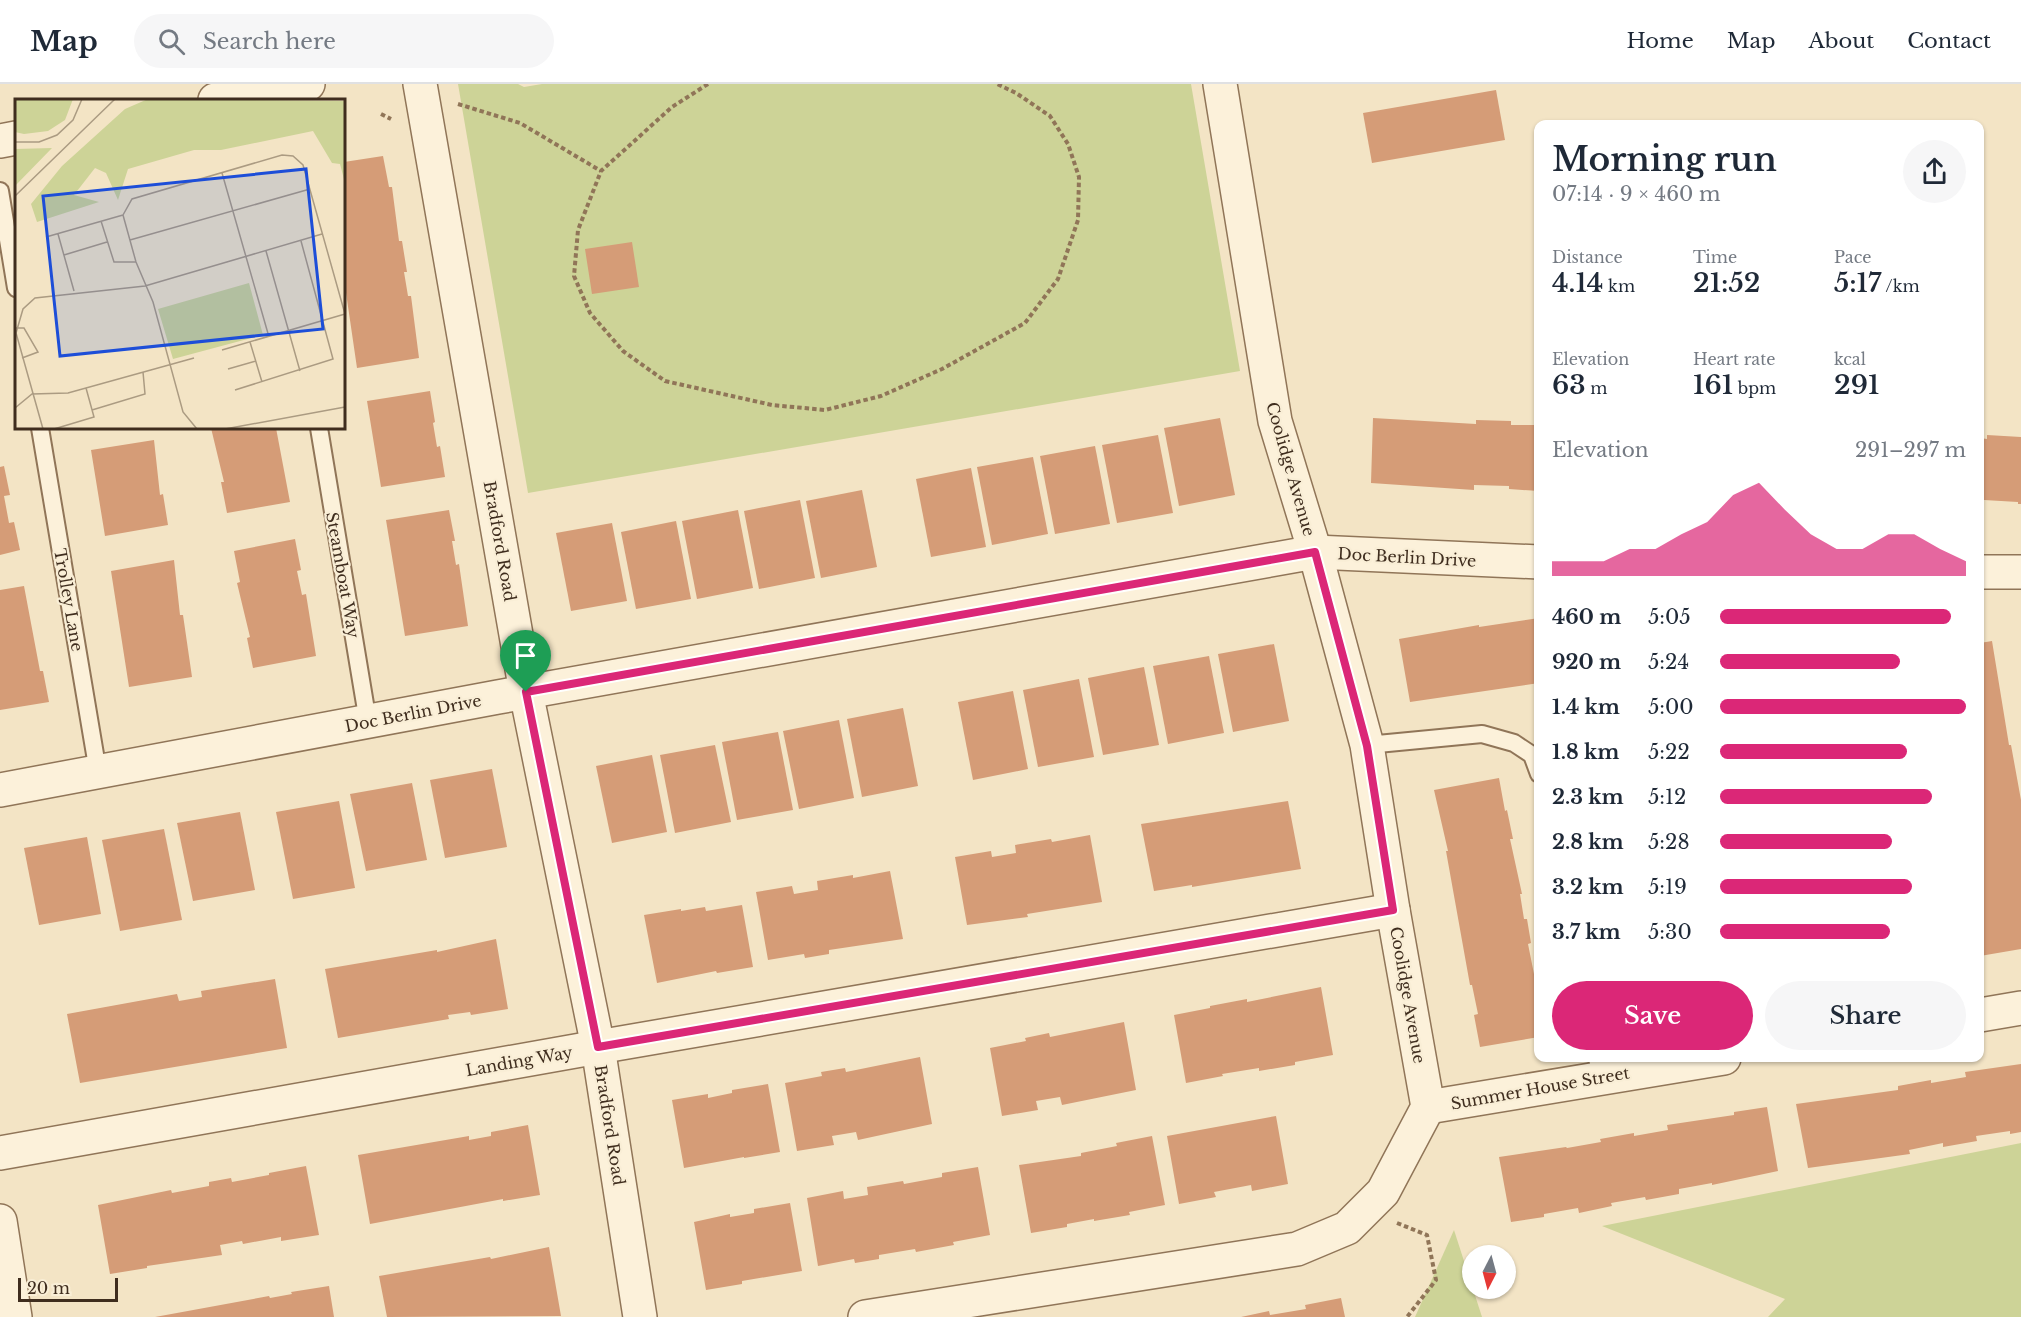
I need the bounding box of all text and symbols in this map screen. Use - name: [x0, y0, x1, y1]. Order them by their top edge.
- search box: [134, 14, 554, 68]
- text: Map: [30, 24, 98, 59]
- icon: search: [155, 25, 188, 58]
- text: Search here: [203, 28, 336, 55]
- text: Home: [1627, 28, 1694, 54]
- text: Map: [1727, 28, 1775, 54]
- text: About: [1808, 28, 1874, 54]
- text: Contact: [1907, 28, 1991, 54]
- inset map: [15, 99, 345, 429]
- text: Morning run: [1552, 139, 1777, 180]
- button: share: [1903, 140, 1966, 203]
- text: 07:14 · 9 × 460 m: [1552, 182, 1721, 206]
- text: Distance: [1552, 247, 1623, 267]
- text: Time: [1693, 247, 1737, 267]
- text: Pace: [1834, 247, 1871, 267]
- text: 4.14: [1552, 267, 1603, 299]
- text: 21:52: [1693, 267, 1760, 299]
- text: 5:17: [1834, 267, 1881, 299]
- text: km: [1603, 276, 1635, 296]
- text: /km: [1881, 276, 1920, 296]
- text: Elevation: [1552, 349, 1629, 369]
- text: Heart rate: [1693, 349, 1775, 369]
- text: kcal: [1834, 349, 1866, 369]
- text: 63: [1552, 369, 1586, 401]
- text: 161: [1693, 369, 1733, 401]
- text: 291: [1834, 369, 1879, 401]
- text: m: [1586, 378, 1607, 398]
- text: bpm: [1733, 378, 1776, 398]
- street label: Coolidge Avenue: [1262, 400, 1320, 538]
- text: Elevation: [1552, 438, 1649, 462]
- text: 291–297 m: [1855, 438, 1966, 462]
- street label: Bradford Road: [480, 479, 520, 603]
- street label: Steamboat Way: [322, 511, 364, 640]
- street label: Doc Berlin Drive: [1337, 543, 1477, 571]
- street label: Trolley Lane: [50, 547, 88, 653]
- text: 460 m: [1552, 605, 1621, 629]
- text: 5:05: [1648, 605, 1691, 629]
- pin: [500, 630, 551, 692]
- icon: arrive: [509, 639, 542, 672]
- text: 920 m: [1552, 650, 1621, 674]
- text: 5:24: [1648, 650, 1689, 674]
- street label: Doc Berlin Drive: [343, 690, 483, 736]
- text: 1.4 km: [1552, 695, 1620, 719]
- text: 5:00: [1648, 695, 1694, 719]
- text: 1.8 km: [1552, 740, 1619, 764]
- text: 5:22: [1648, 740, 1690, 764]
- text: 2.3 km: [1552, 785, 1624, 809]
- text: 5:12: [1648, 785, 1686, 809]
- text: 2.8 km: [1552, 830, 1624, 854]
- text: 5:28: [1648, 830, 1690, 854]
- text: 3.2 km: [1552, 875, 1624, 899]
- text: 5:19: [1648, 875, 1687, 899]
- text: 3.7 km: [1552, 920, 1621, 944]
- text: 5:30: [1648, 920, 1692, 944]
- street label: Coolidge Avenue: [1386, 925, 1430, 1065]
- button: Save: [1552, 981, 1753, 1050]
- button: Share: [1765, 981, 1966, 1050]
- street label: Landing Way: [464, 1042, 575, 1080]
- street label: Summer House Street: [1449, 1062, 1631, 1114]
- street label: Bradford Road: [591, 1063, 629, 1187]
- north arrow: [1462, 1245, 1516, 1299]
- map controls: [1462, 1245, 1516, 1299]
- scale bar: [18, 1275, 118, 1302]
- text: 20 m: [27, 1278, 70, 1298]

